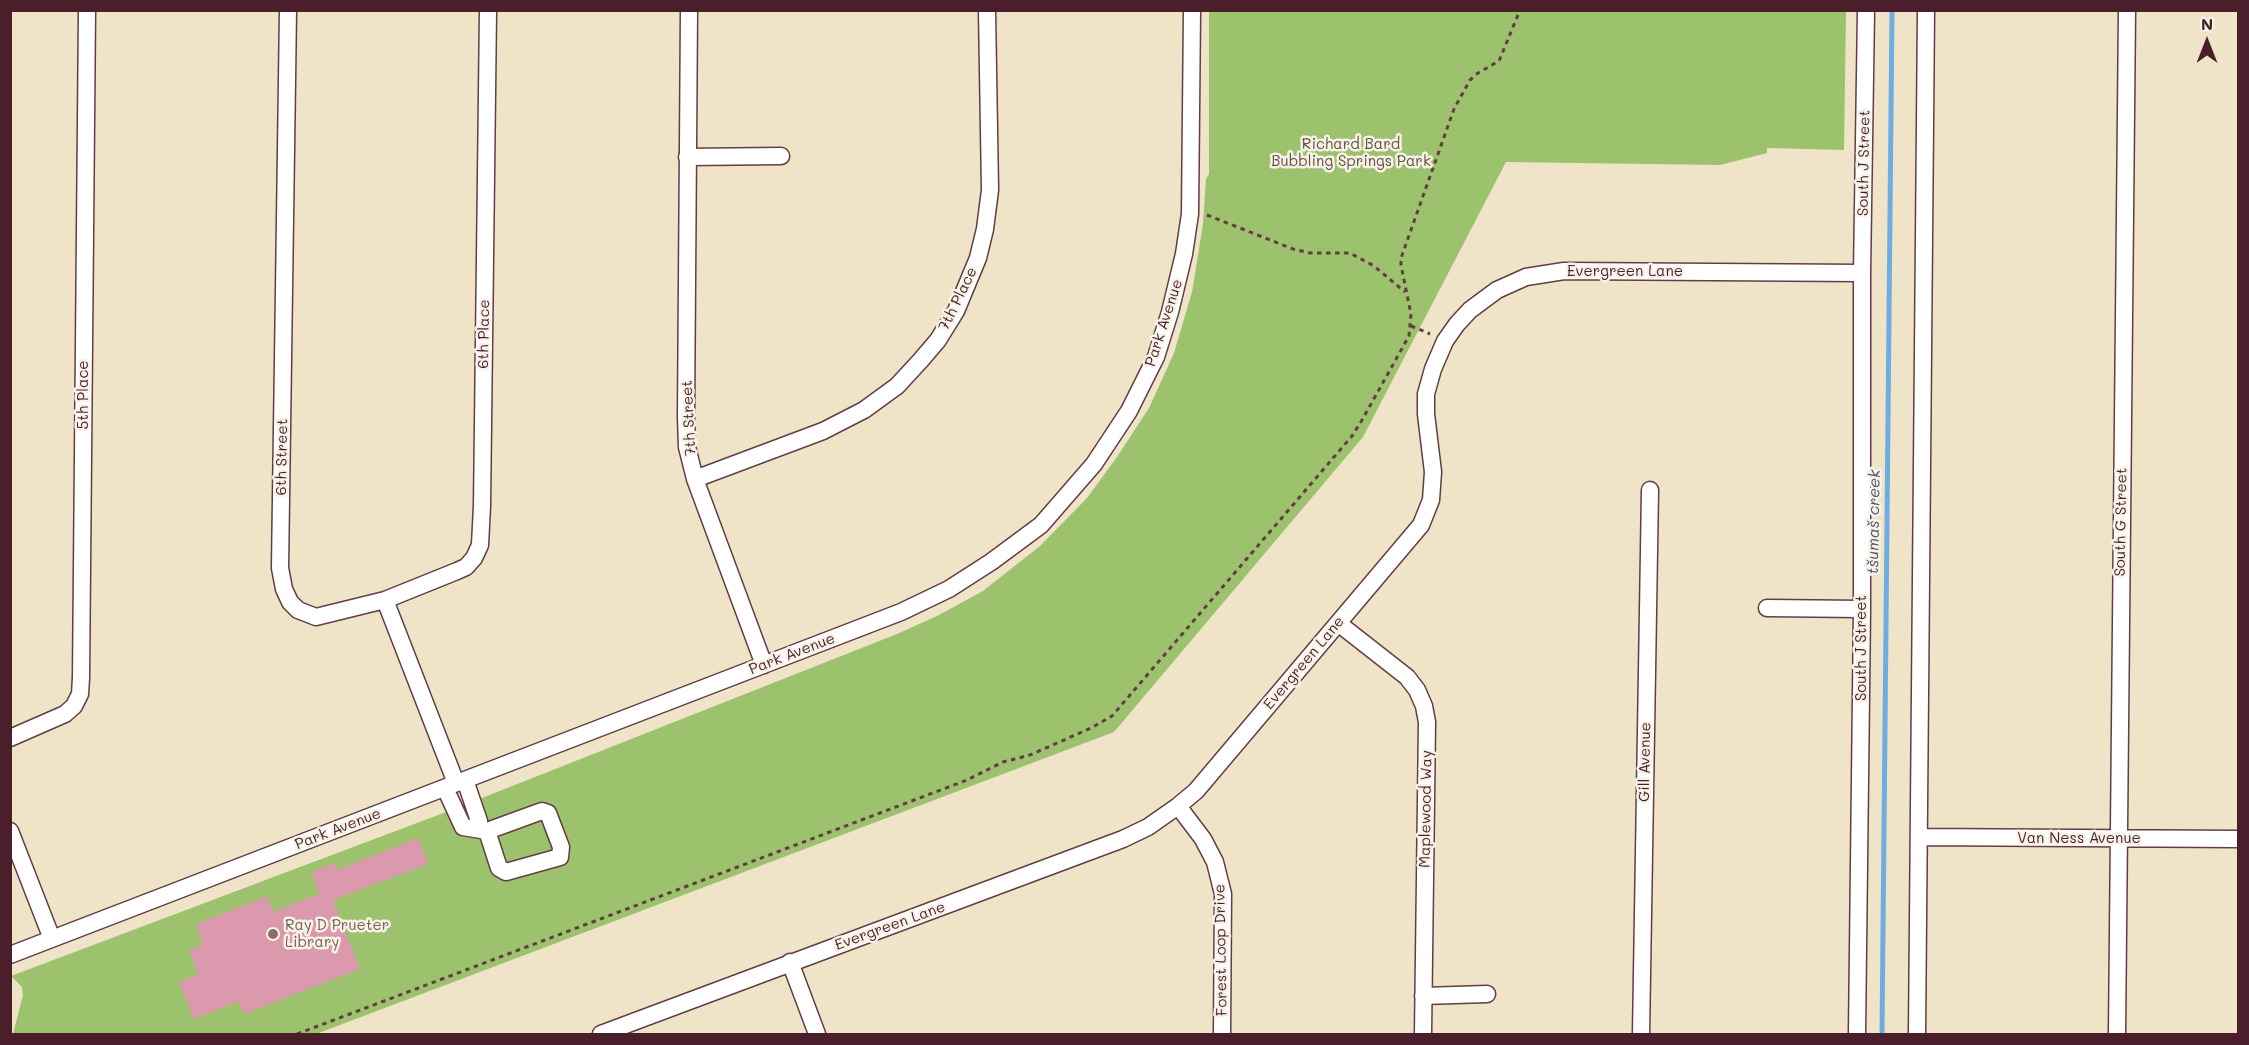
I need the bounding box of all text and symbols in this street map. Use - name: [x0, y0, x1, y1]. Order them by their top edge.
- north arrow: [2177, 12, 2237, 72]
- text: N: [2201, 13, 2213, 34]
- street label: South J Street: [1854, 110, 1874, 216]
- park label: Richard Bard Bubbling Springs Park: [1271, 135, 1431, 170]
- street label: Evergreen Lane: [1567, 262, 1683, 280]
- street label: 7th Place: [935, 264, 981, 334]
- street label: Park Avenue: [1141, 277, 1187, 369]
- street label: 6th Place: [474, 299, 494, 369]
- street label: 5th Place: [74, 361, 92, 429]
- street label: 7th Street: [678, 380, 700, 456]
- street label: 6th Street: [272, 419, 292, 495]
- street label: South G Street: [2111, 467, 2131, 577]
- water label: tšumaš creek: [1863, 469, 1885, 575]
- street label: South J Street: [1852, 595, 1870, 701]
- street label: Evergreen Lane: [1260, 613, 1348, 713]
- street label: Park Avenue: [746, 629, 838, 679]
- street label: Gill Avenue: [1635, 722, 1655, 802]
- street label: Maplewood Way: [1416, 750, 1436, 868]
- street label: Park Avenue: [292, 804, 384, 854]
- street label: Van Ness Avenue: [2017, 829, 2141, 847]
- street label: Forest Loop Drive: [1211, 884, 1231, 1016]
- street label: Evergreen Lane: [832, 898, 948, 954]
- place label: Ray D Prueter Library: [285, 916, 389, 951]
- marker: Ray D Prueter Library: [266, 927, 280, 941]

